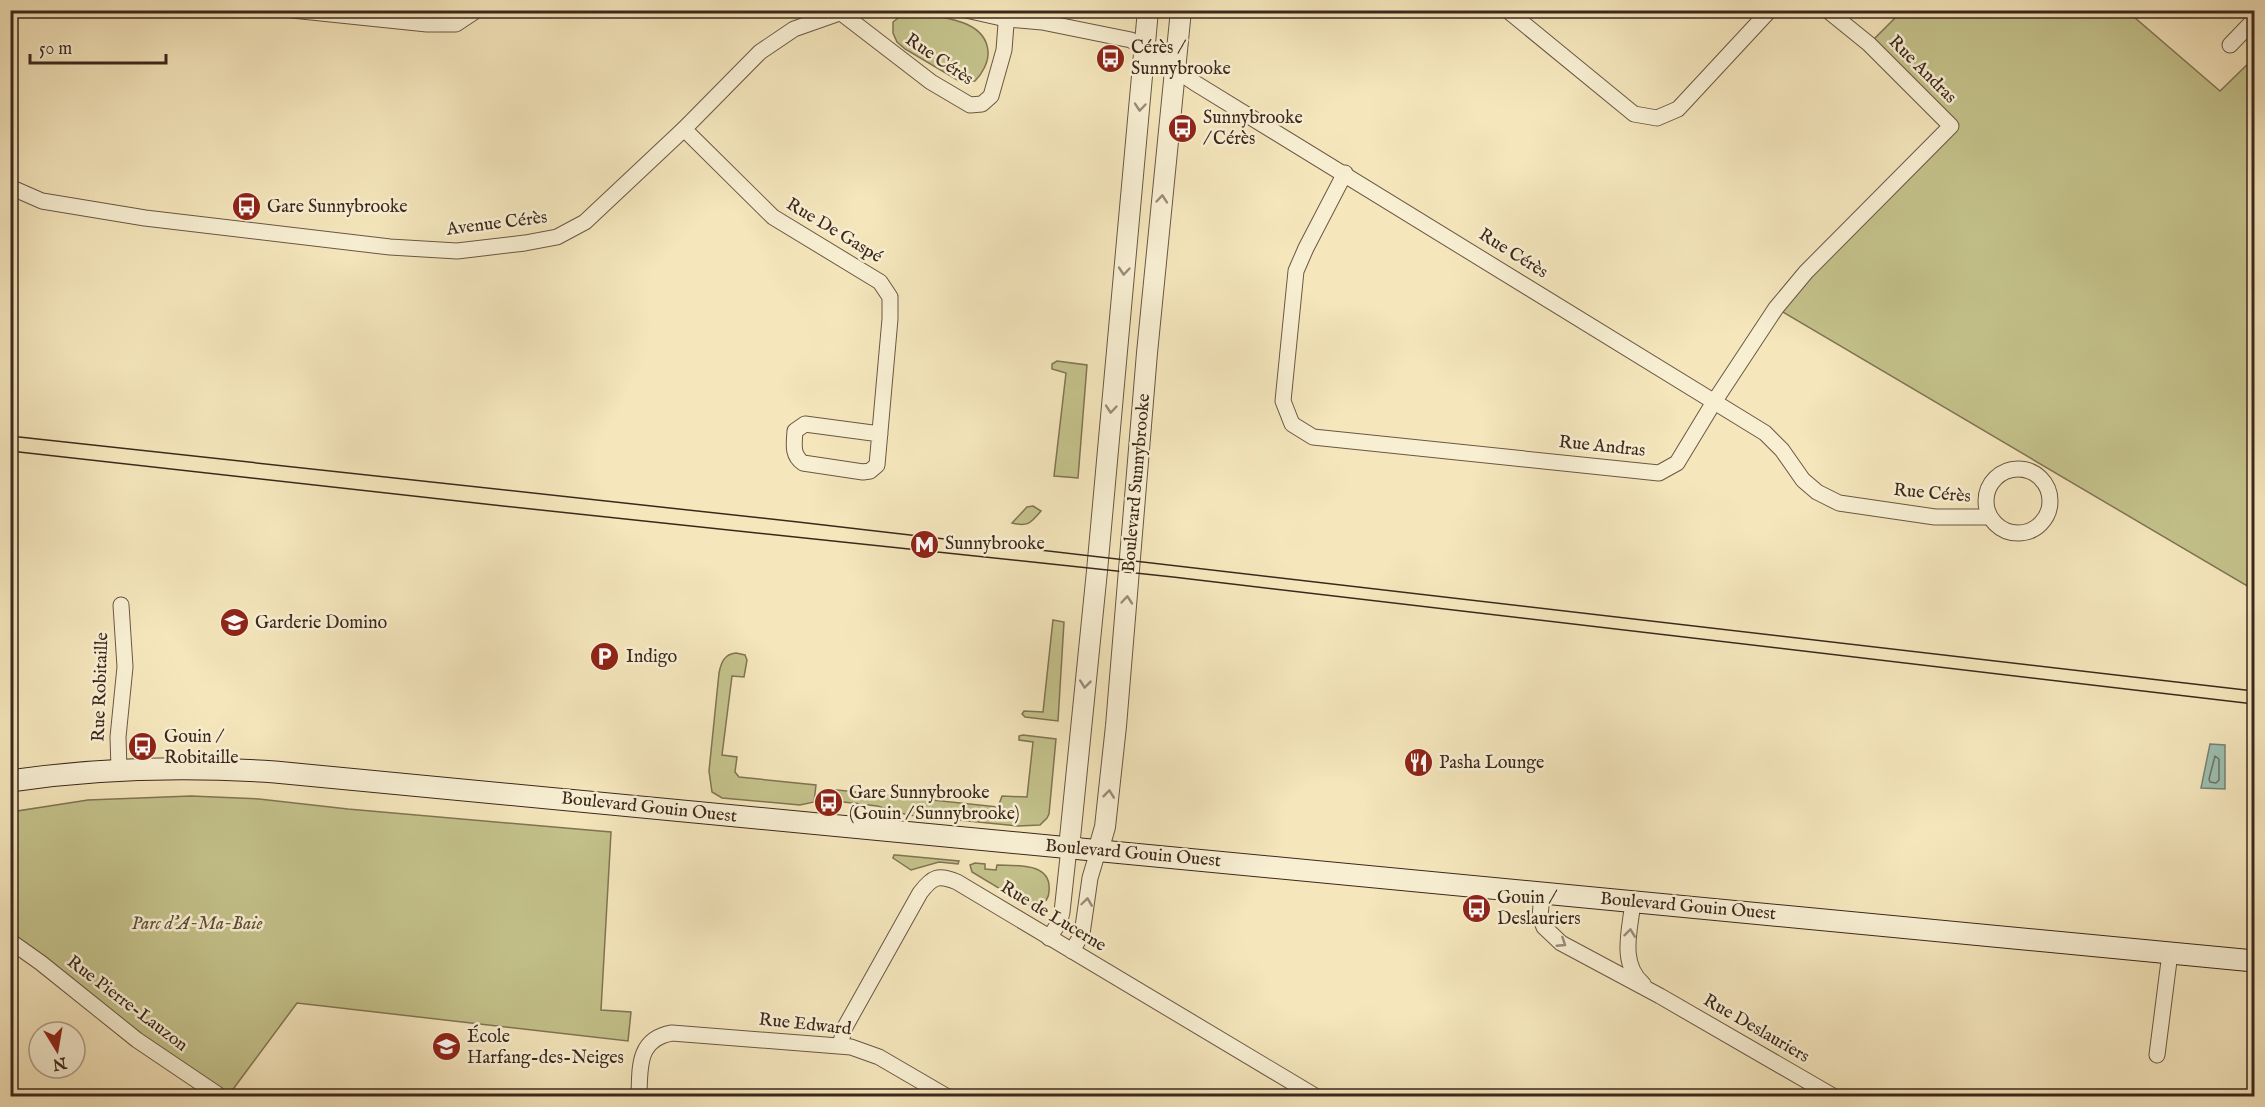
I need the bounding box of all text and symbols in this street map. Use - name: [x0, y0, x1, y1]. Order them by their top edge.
- scale bar: [30, 27, 166, 65]
- street label: Rue Cérès: [900, 29, 978, 91]
- street label: Rue Andras: [1883, 31, 1961, 109]
- place label: Cérès / Sunnybrooke: [1131, 37, 1231, 81]
- text: 50 m: [39, 38, 72, 61]
- bus stop icon: Cérès / Sunnybrooke: [1094, 42, 1126, 74]
- one-way arrow: [1134, 102, 1147, 111]
- place label: Sunnybrooke / Cérès: [1203, 107, 1303, 151]
- bus stop icon: Sunnybrooke / Cérès: [1166, 112, 1198, 144]
- bus stop icon: Gare Sunnybrooke: [230, 191, 262, 223]
- street label: Rue De Gaspé: [782, 193, 886, 269]
- one-way arrow: [1155, 195, 1168, 204]
- place label: Gare Sunnybrooke: [267, 196, 408, 219]
- street label: Avenue Cérès: [444, 206, 549, 242]
- street label: Rue Cérès: [1474, 224, 1552, 284]
- one-way arrow: [1118, 267, 1131, 276]
- street label: Boulevard Sunnybrooke: [1118, 393, 1156, 573]
- one-way arrow: [1105, 404, 1118, 413]
- street label: Rue Andras: [1557, 431, 1647, 463]
- street label: Rue Cérès: [1892, 479, 1972, 509]
- metro station icon: Sunnybrooke: [908, 528, 940, 560]
- place label: Sunnybrooke: [945, 533, 1045, 556]
- one-way arrow: [1120, 595, 1133, 604]
- school or university icon: Garderie Domino: [218, 607, 250, 639]
- place label: Garderie Domino: [255, 612, 388, 635]
- street label: Rue Robitaille: [88, 632, 114, 742]
- parking icon: Indigo: [589, 641, 621, 673]
- place label: Indigo: [626, 646, 677, 669]
- one-way arrow: [1080, 680, 1092, 689]
- place label: Gouin / Robitaille: [164, 726, 238, 770]
- bus stop icon: Gouin / Robitaille: [127, 731, 159, 763]
- restaurant icon: Pasha Lounge: [1402, 747, 1434, 779]
- place label: Pasha Lounge: [1439, 752, 1544, 775]
- place label: Gare Sunnybrooke (Gouin / Sunnybrooke): [849, 782, 1020, 826]
- street label: Boulevard Gouin Ouest: [560, 787, 738, 829]
- bus stop icon: Gare Sunnybrooke (Gouin / Sunnybrooke): [812, 787, 844, 819]
- one-way arrow: [1102, 789, 1115, 798]
- street label: Boulevard Gouin Ouest: [1044, 835, 1222, 873]
- street label: Rue de Lucerne: [996, 876, 1110, 958]
- place label: Gouin / Deslauriers: [1497, 887, 1581, 931]
- street label: Boulevard Gouin Ouest: [1599, 888, 1777, 926]
- bus stop icon: Gouin / Deslauriers: [1460, 892, 1492, 924]
- one-way arrow: [1080, 897, 1092, 906]
- park label: Parc d'A-Ma-Baie: [132, 913, 262, 936]
- one-way arrow: [1623, 929, 1635, 938]
- one-way arrow: [1555, 935, 1566, 946]
- street label: Rue Pierre-Lauzon: [62, 951, 192, 1057]
- street label: Rue Deslauriers: [1699, 989, 1813, 1069]
- street label: Rue Edward: [758, 1009, 853, 1041]
- north arrow: [27, 1020, 87, 1080]
- place label: École Harfang-des-Neiges: [467, 1024, 624, 1070]
- school or university icon: École Harfang-des-Neiges: [430, 1031, 462, 1063]
- text: N: [51, 1051, 69, 1074]

